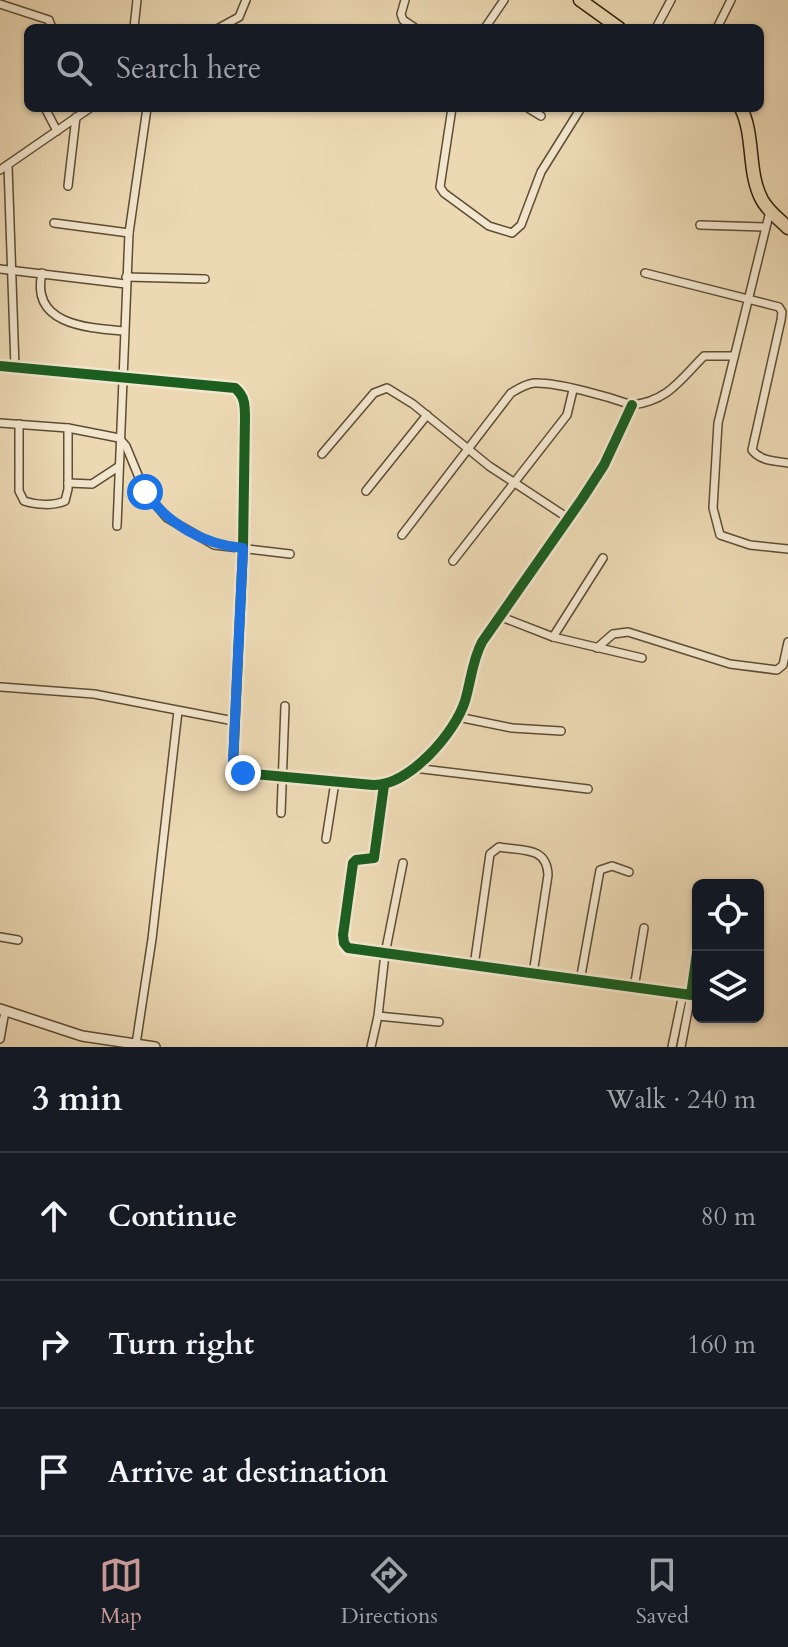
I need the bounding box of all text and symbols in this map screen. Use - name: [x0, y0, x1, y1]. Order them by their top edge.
- search box: [24, 24, 764, 112]
- icon: search: [52, 46, 96, 90]
- text: Search here: [116, 48, 261, 89]
- route start: [127, 474, 163, 510]
- route end: [225, 755, 261, 791]
- map controls: [692, 879, 764, 1023]
- button: locate: [692, 879, 764, 951]
- button: layers: [692, 951, 764, 1023]
- text: 3 min: [32, 1076, 123, 1122]
- text: Walk · 240 m: [606, 1082, 756, 1117]
- icon: ahead: [32, 1194, 76, 1238]
- text: Continue: [108, 1196, 237, 1237]
- text: 80 m: [700, 1199, 756, 1234]
- icon: right: [32, 1322, 76, 1366]
- text: Turn right: [108, 1324, 254, 1365]
- text: 160 m: [687, 1327, 756, 1362]
- icon: arrive: [32, 1450, 76, 1494]
- text: Arrive at destination: [108, 1452, 388, 1493]
- tab: Map: [99, 1553, 143, 1631]
- tab: Directions: [341, 1553, 438, 1631]
- tab: Saved: [636, 1553, 689, 1631]

